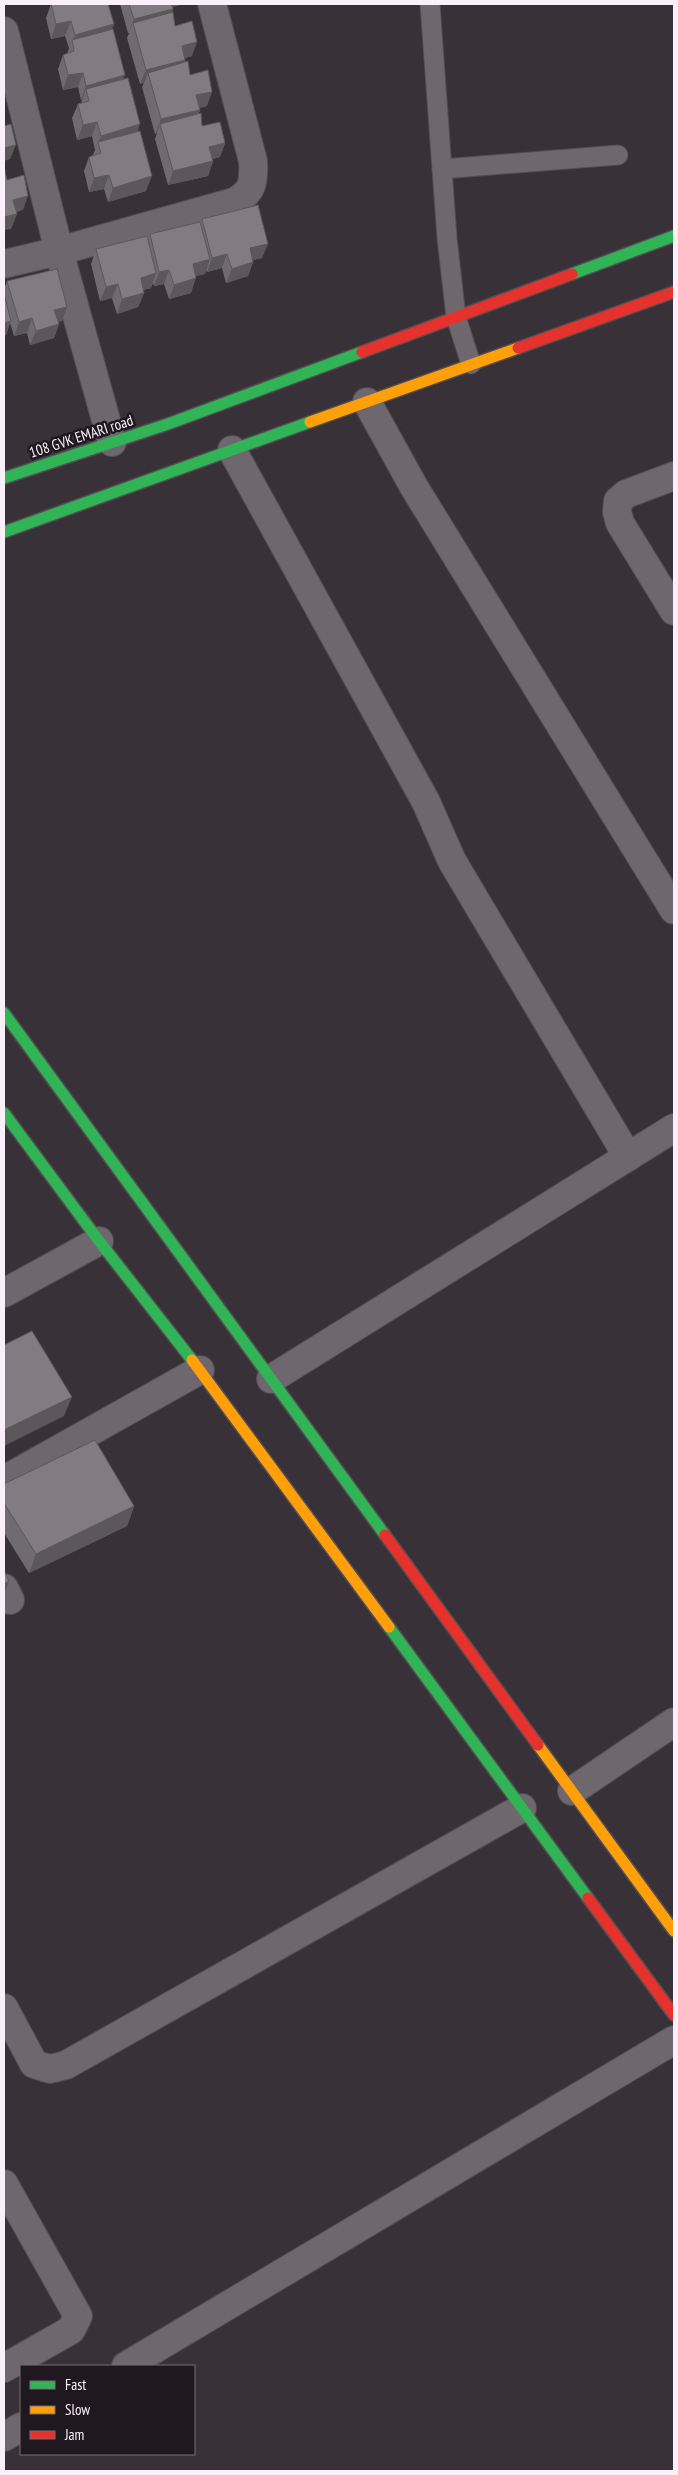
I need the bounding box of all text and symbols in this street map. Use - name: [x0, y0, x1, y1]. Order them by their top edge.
- street label: 108 GVK EMARI road: [27, 410, 135, 462]
- legend: [20, 2365, 195, 2455]
- text: Fast: [65, 2375, 86, 2394]
- text: Slow: [65, 2400, 90, 2419]
- text: Jam: [64, 2425, 84, 2444]

